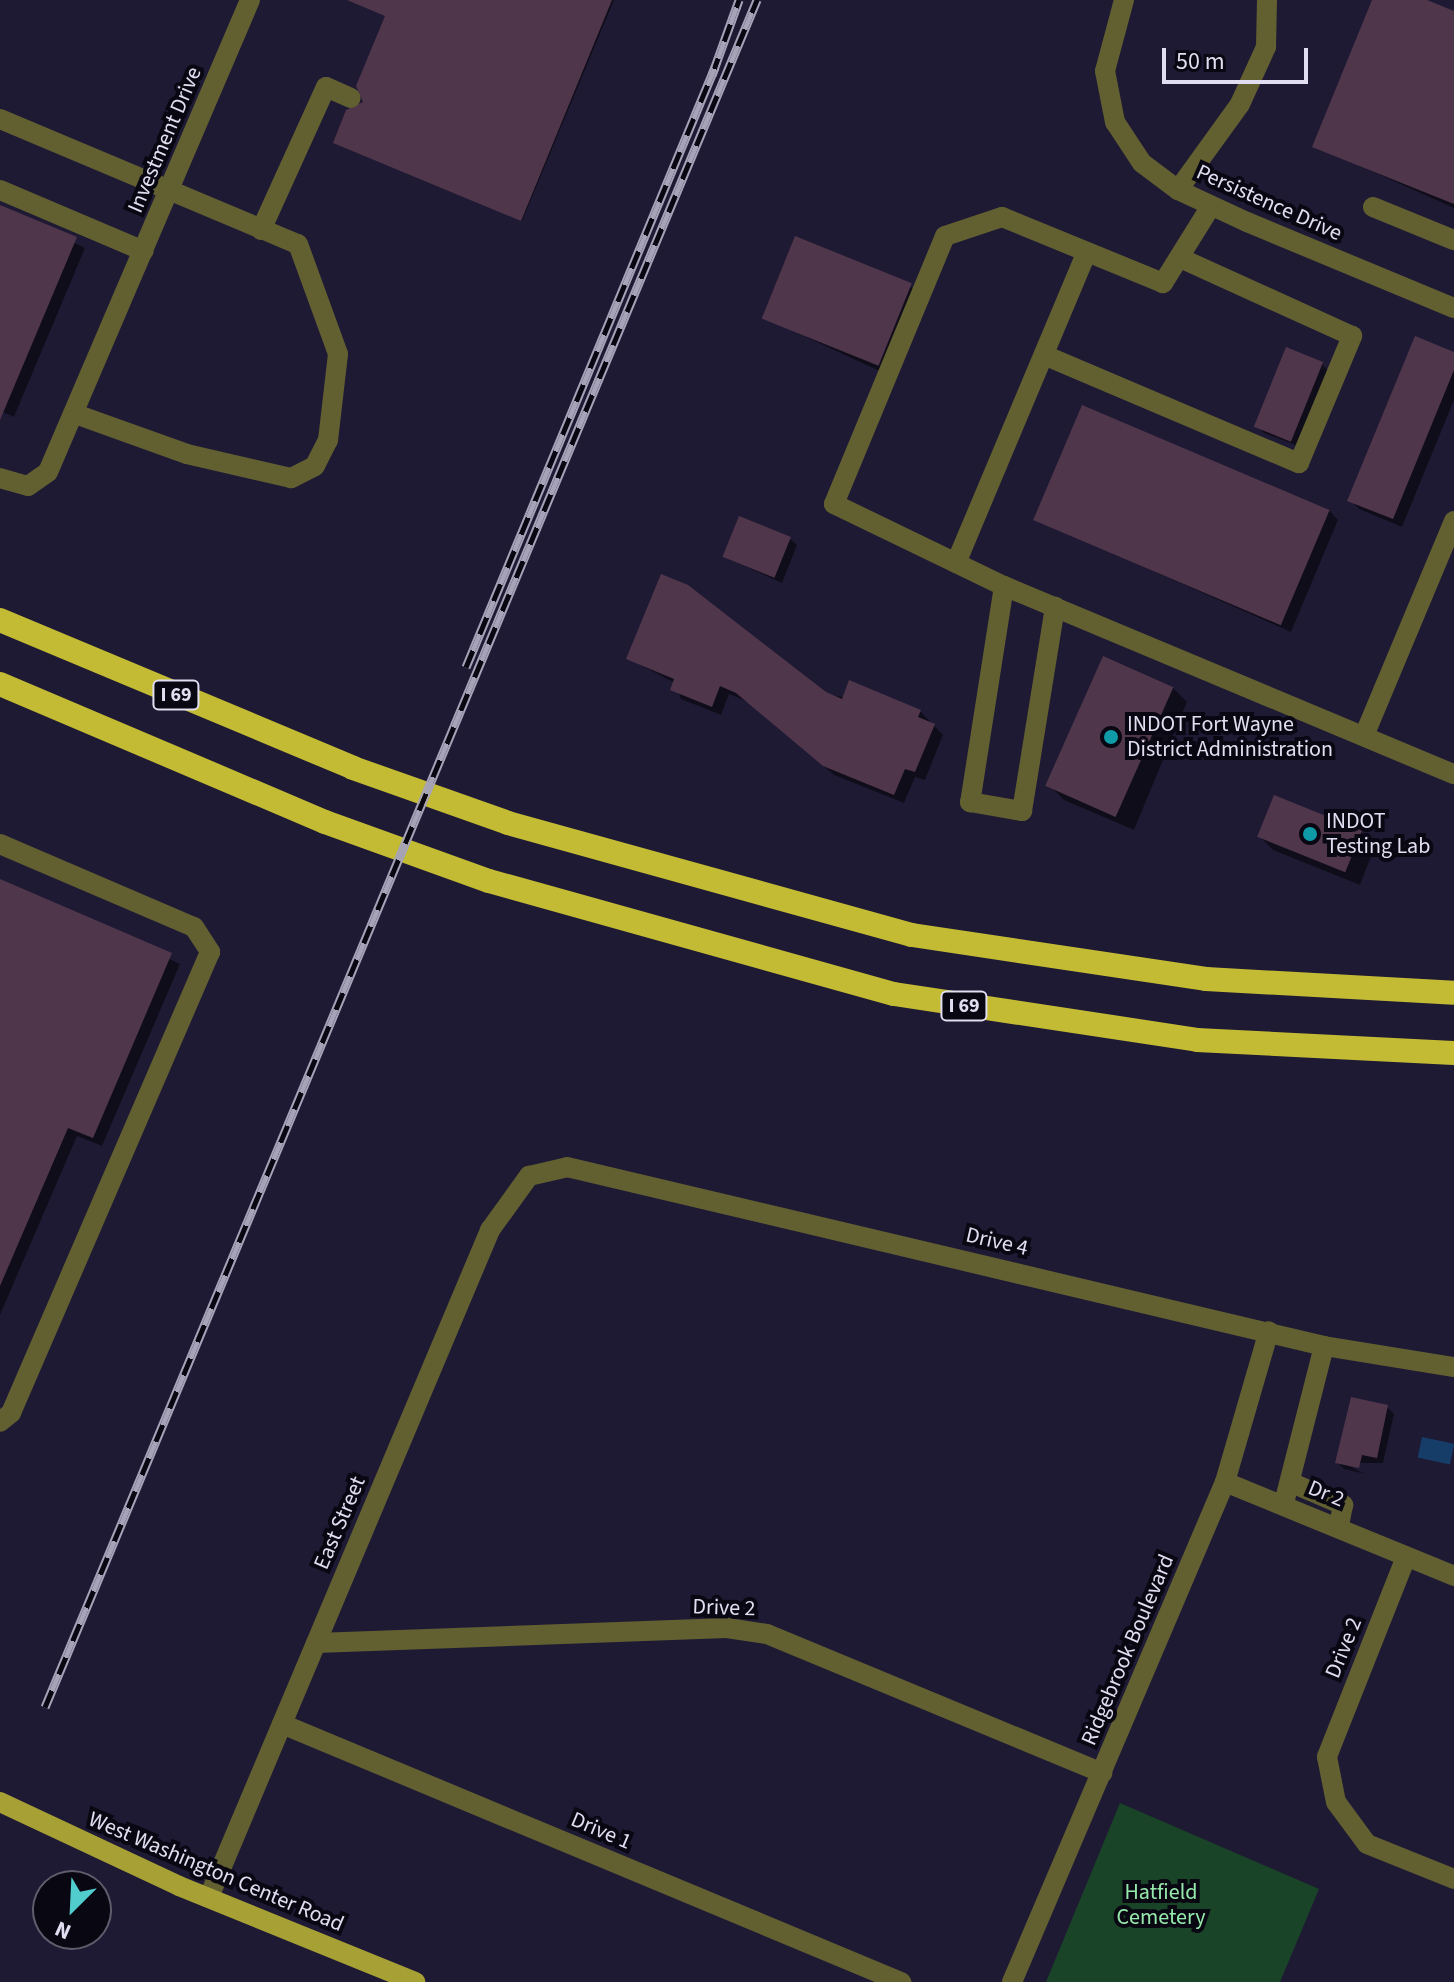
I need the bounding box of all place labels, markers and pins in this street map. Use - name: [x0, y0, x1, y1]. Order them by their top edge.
- place label: INDOT Fort Wayne District Administration: [1127, 711, 1333, 762]
- marker: INDOT Fort Wayne District Administration: [1102, 728, 1120, 746]
- place label: INDOT Testing Lab: [1326, 808, 1430, 860]
- marker: INDOT Testing Lab: [1301, 825, 1319, 843]

